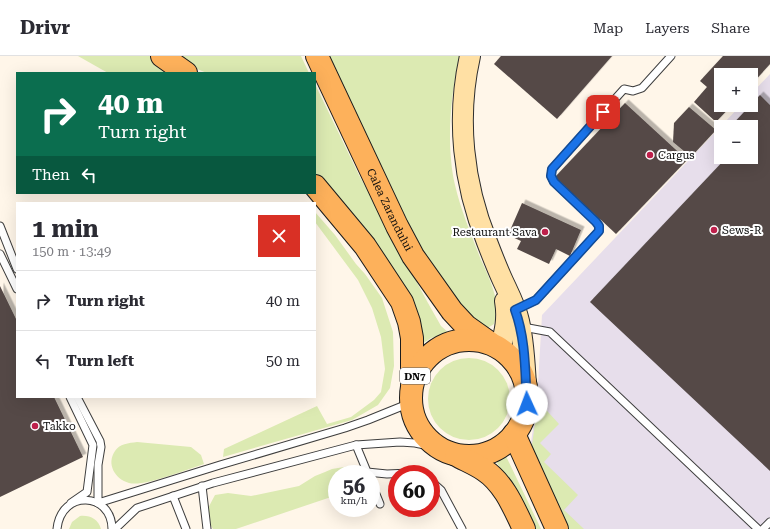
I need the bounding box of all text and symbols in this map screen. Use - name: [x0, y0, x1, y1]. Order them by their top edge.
- text: Drivr: [20, 16, 70, 39]
- text: Map: [593, 20, 623, 36]
- text: Layers: [645, 20, 689, 36]
- text: Share: [711, 20, 750, 36]
- map controls: [714, 68, 758, 164]
- button: +: [714, 68, 758, 112]
- text: 40 m: [98, 87, 163, 120]
- icon: right: [32, 88, 84, 140]
- pin: [586, 95, 620, 129]
- icon: arrive: [592, 101, 614, 123]
- button: −: [714, 120, 758, 164]
- text: Turn right: [98, 121, 186, 142]
- place label: Cargus: [658, 149, 695, 162]
- marker: Cargus: [645, 150, 655, 160]
- icon: left: [78, 164, 100, 186]
- text: Then: [32, 166, 70, 184]
- street label: Calea Zarandului: [364, 166, 415, 254]
- text: 1 min: [32, 215, 99, 243]
- button: close: [258, 215, 300, 257]
- place label: Sews-R: [722, 224, 762, 237]
- marker: Sews-R: [709, 225, 719, 235]
- place label: Restaurant Sava: [452, 226, 537, 239]
- marker: Restaurant Sava: [540, 227, 550, 237]
- text: 150 m · 13:49: [32, 244, 111, 259]
- icon: right: [32, 290, 54, 312]
- text: Turn right: [66, 292, 145, 310]
- text: 40 m: [266, 292, 300, 310]
- icon: left: [32, 350, 54, 372]
- text: Turn left: [66, 352, 134, 370]
- text: 50 m: [266, 352, 300, 370]
- road number: DN7: [400, 368, 430, 384]
- position arrow: [506, 383, 548, 425]
- place label: Takko: [43, 420, 76, 433]
- marker: Takko: [30, 421, 40, 431]
- speed limit sign: 60: [388, 465, 440, 517]
- text: 56: [343, 474, 365, 498]
- text: km/h: [341, 495, 367, 506]

